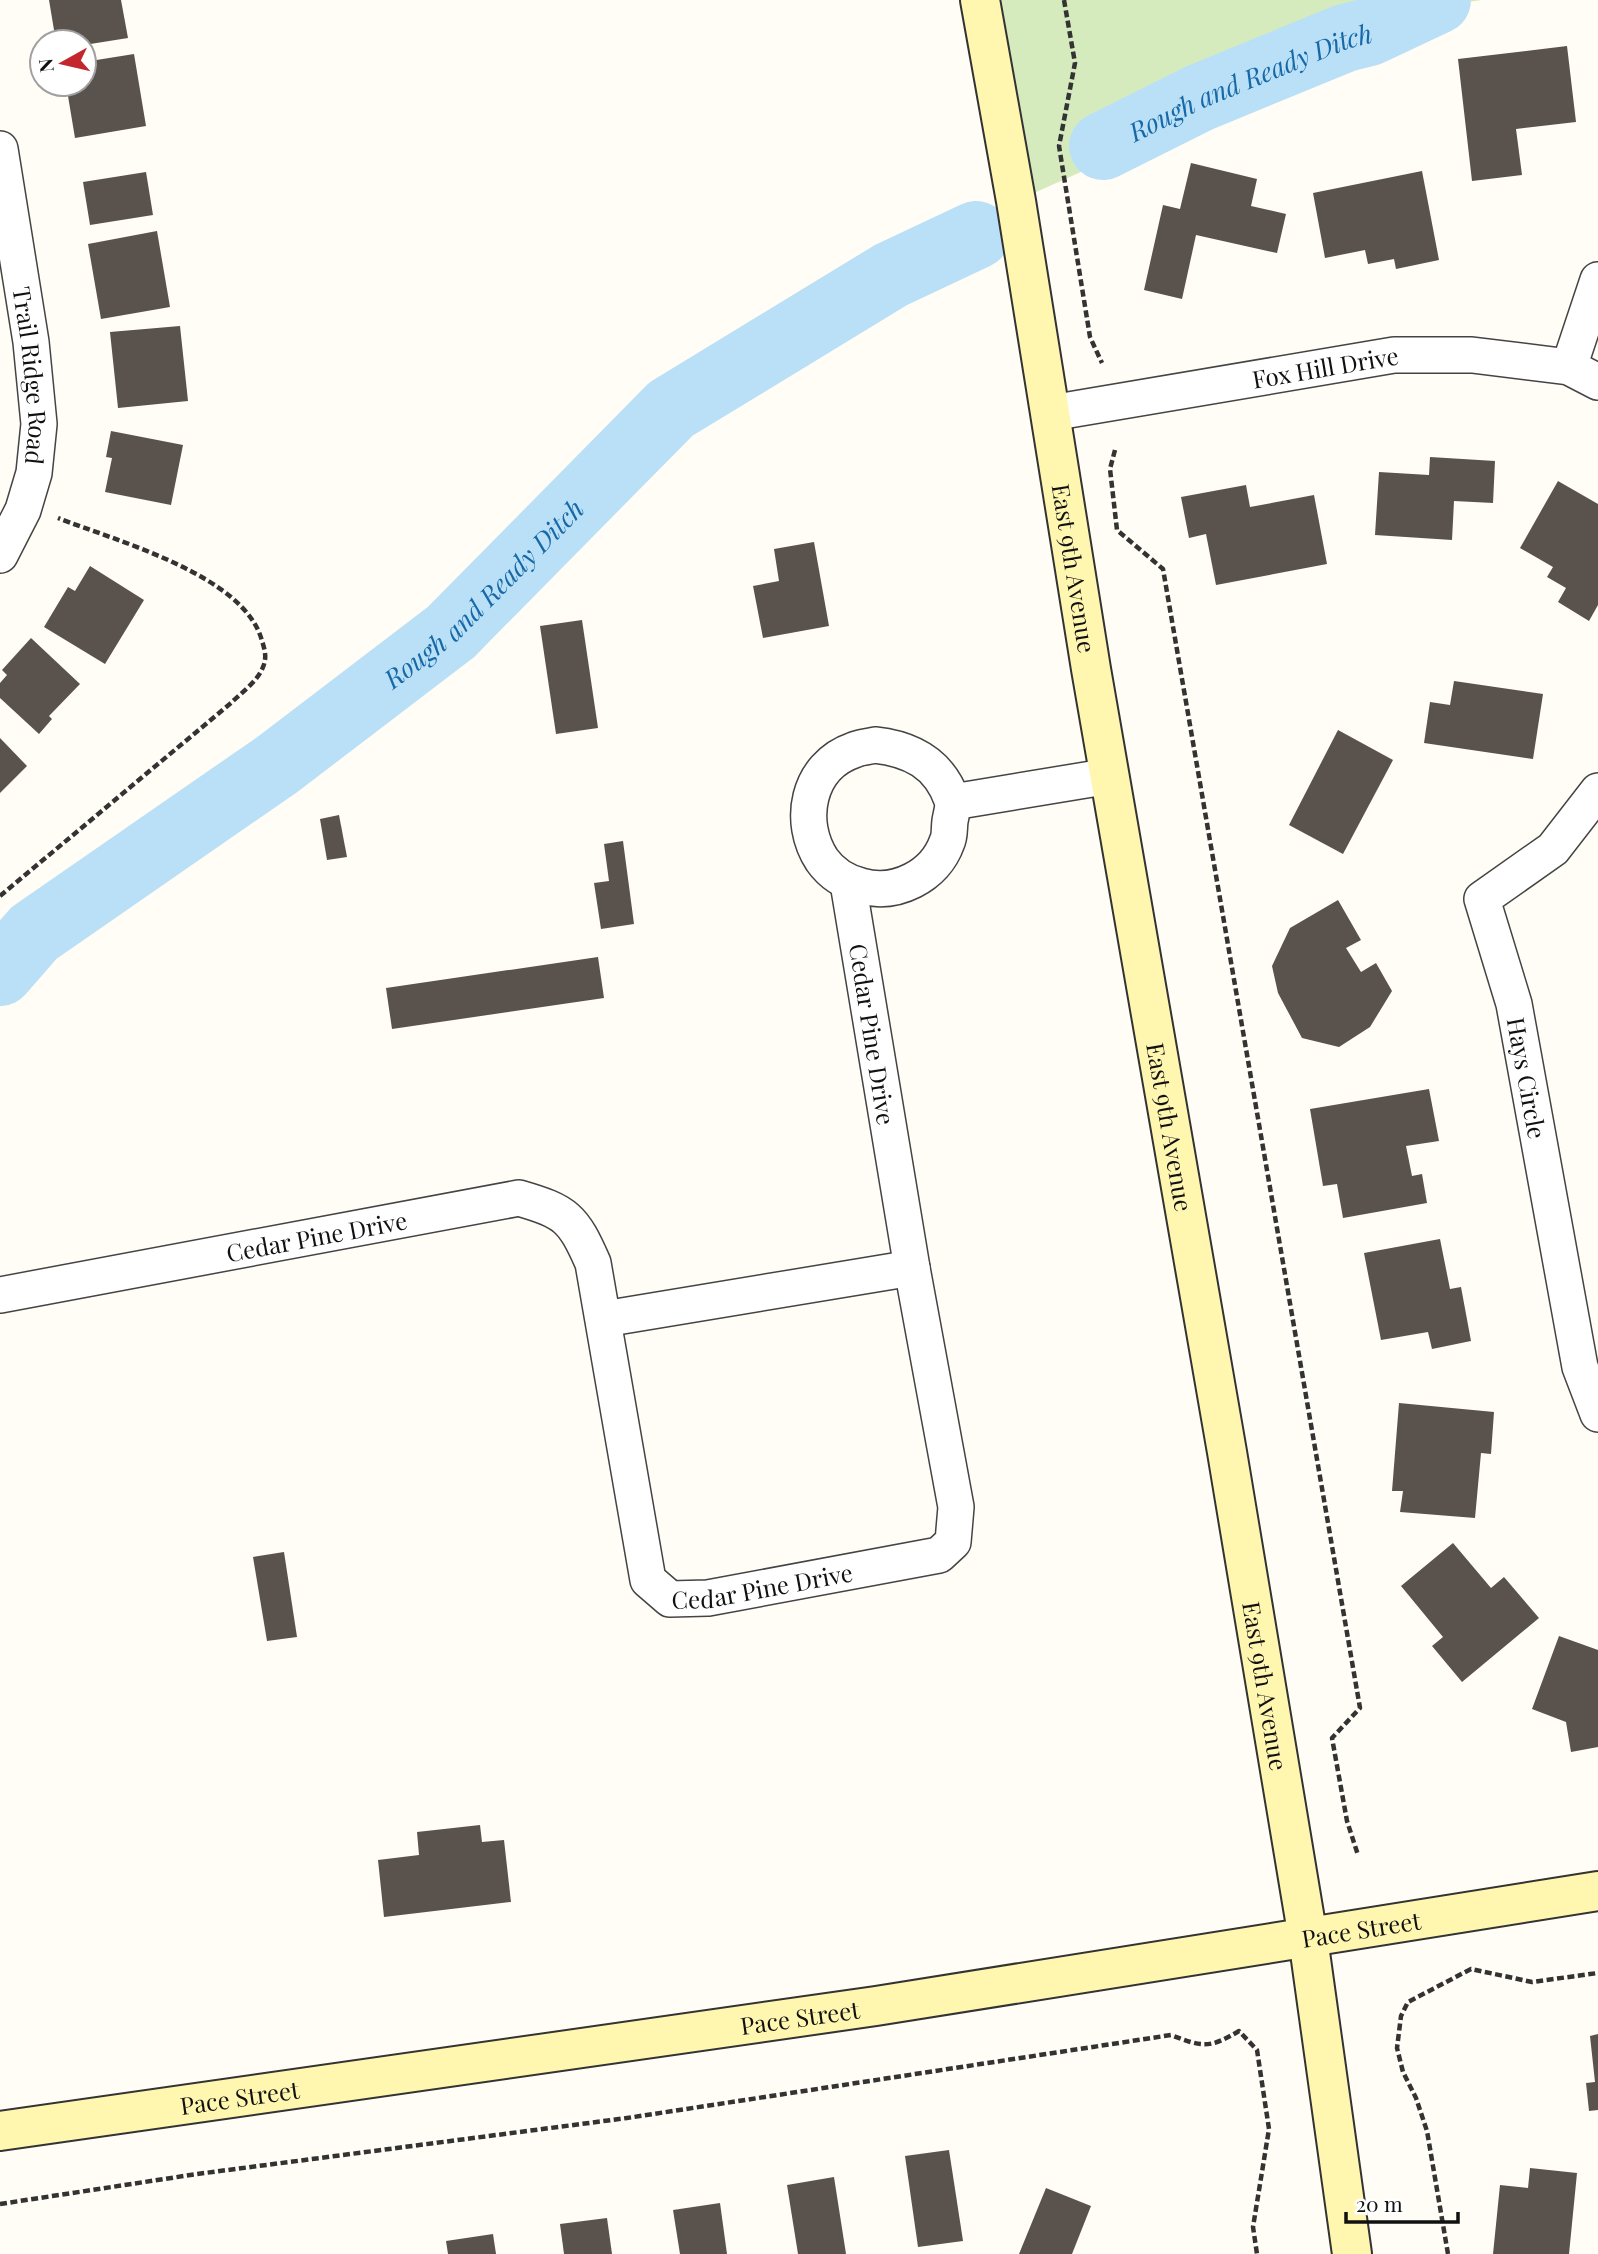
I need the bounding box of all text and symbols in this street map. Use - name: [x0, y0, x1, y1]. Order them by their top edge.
- water label: Rough and Ready Ditch: [1121, 14, 1375, 149]
- north arrow: [28, 28, 98, 98]
- text: N: [31, 57, 59, 74]
- street label: Trail Ridge Road: [6, 284, 55, 466]
- street label: Fox Hill Drive: [1250, 339, 1401, 395]
- street label: East 9th Avenue: [1046, 481, 1104, 655]
- water label: Rough and Ready Ditch: [375, 491, 591, 696]
- street label: Cedar Pine Drive: [843, 941, 903, 1127]
- street label: Hays Circle: [1501, 1015, 1554, 1141]
- street label: East 9th Avenue: [1140, 1040, 1201, 1214]
- street label: Cedar Pine Drive: [224, 1203, 409, 1268]
- street label: Cedar Pine Drive: [671, 1555, 855, 1615]
- street label: East 9th Avenue: [1236, 1599, 1296, 1773]
- street label: Pace Street: [1299, 1903, 1423, 1954]
- street label: Pace Street: [738, 1992, 862, 2041]
- street label: Pace Street: [178, 2072, 302, 2121]
- scale bar: [1346, 2180, 1458, 2224]
- text: 20 m: [1356, 2189, 1403, 2217]

